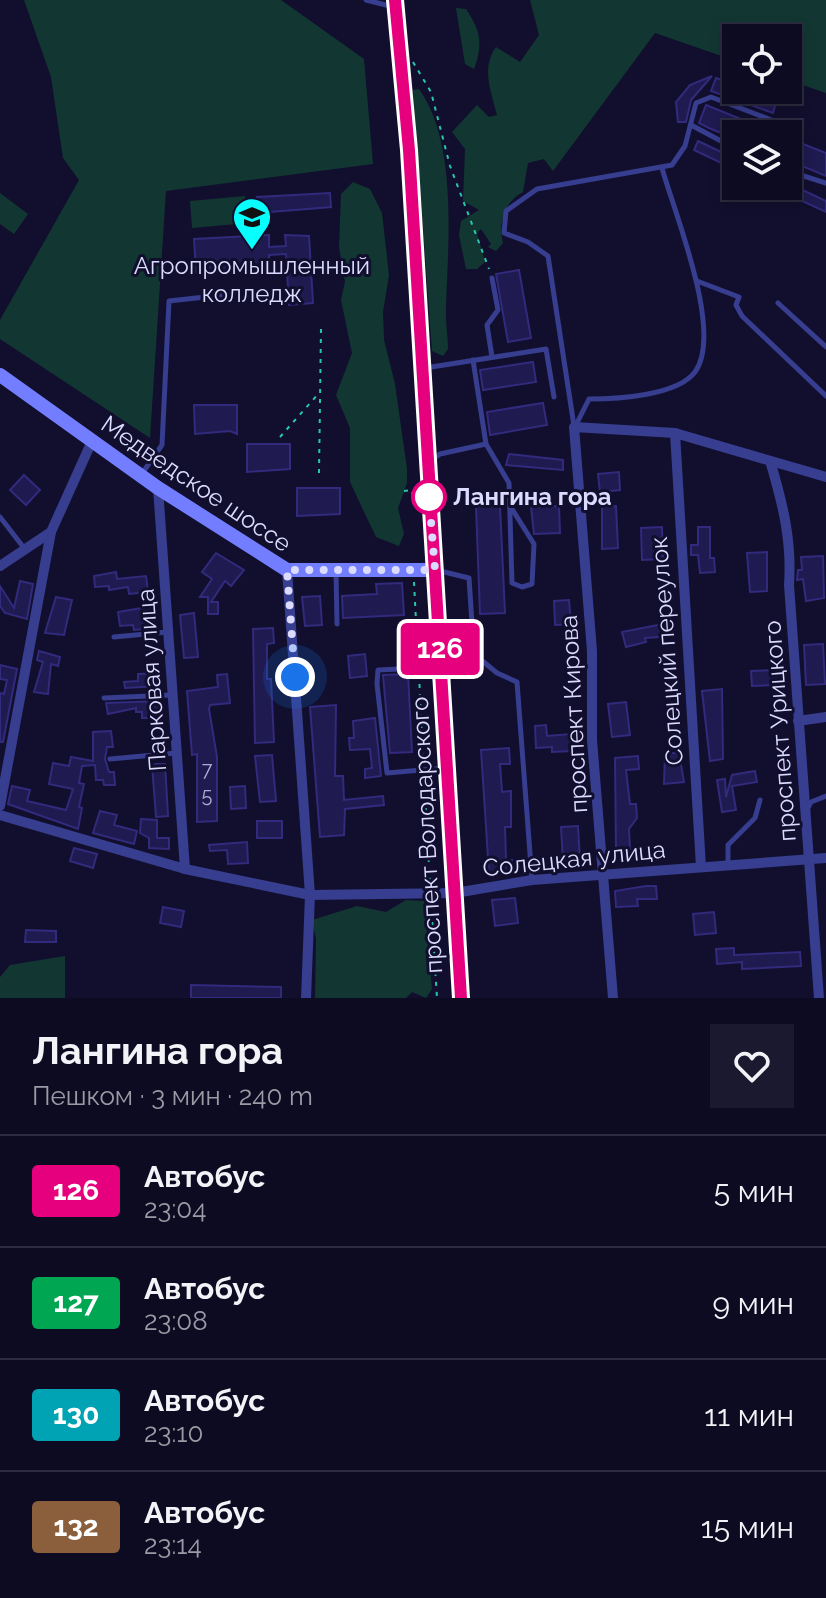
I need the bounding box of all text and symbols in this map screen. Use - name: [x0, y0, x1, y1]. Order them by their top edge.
- map controls: [722, 24, 802, 200]
- button: locate: [722, 24, 802, 104]
- button: layers: [722, 120, 802, 200]
- school or university icon: Агропромышленный колледж: [231, 196, 273, 251]
- place label: Агропромышленный колледж: [134, 251, 370, 308]
- street label: Медведское шоссе: [96, 409, 297, 558]
- marker: Лангина гора: [412, 480, 446, 514]
- place label: Лангина гора: [453, 482, 612, 511]
- street label: Солецкий переулок: [644, 536, 689, 766]
- street label: Парковая улица: [131, 588, 172, 772]
- street label: проспект Кирова: [554, 614, 593, 814]
- street label: проспект Урицкого: [757, 620, 802, 843]
- line badge: 126: [394, 623, 486, 675]
- text: 126: [417, 632, 463, 665]
- your location: [275, 657, 315, 697]
- street label: проспект Володарского: [405, 696, 448, 974]
- house number: 7: [202, 757, 213, 781]
- house number: 5: [202, 783, 213, 807]
- street label: Солецкая улица: [481, 834, 667, 883]
- button: heart: [710, 1024, 794, 1108]
- text: Лангина гора: [32, 1028, 283, 1073]
- text: Пешком · 3 мин · 240 m: [32, 1081, 313, 1111]
- text: Автобус: [144, 1159, 265, 1194]
- text: 126: [53, 1174, 99, 1207]
- text: 5 мин: [714, 1174, 794, 1209]
- text: 23:04: [144, 1194, 206, 1224]
- text: Автобус: [144, 1271, 265, 1306]
- text: 127: [53, 1286, 99, 1319]
- text: 9 мин: [712, 1286, 794, 1321]
- text: 23:08: [144, 1306, 208, 1336]
- text: Автобус: [144, 1383, 265, 1418]
- text: 130: [53, 1398, 99, 1431]
- text: 11 мин: [704, 1398, 794, 1433]
- text: 23:10: [144, 1418, 203, 1448]
- text: Автобус: [144, 1495, 265, 1530]
- text: 132: [53, 1510, 99, 1543]
- text: 15 мин: [701, 1510, 794, 1545]
- text: 23:14: [144, 1530, 202, 1560]

